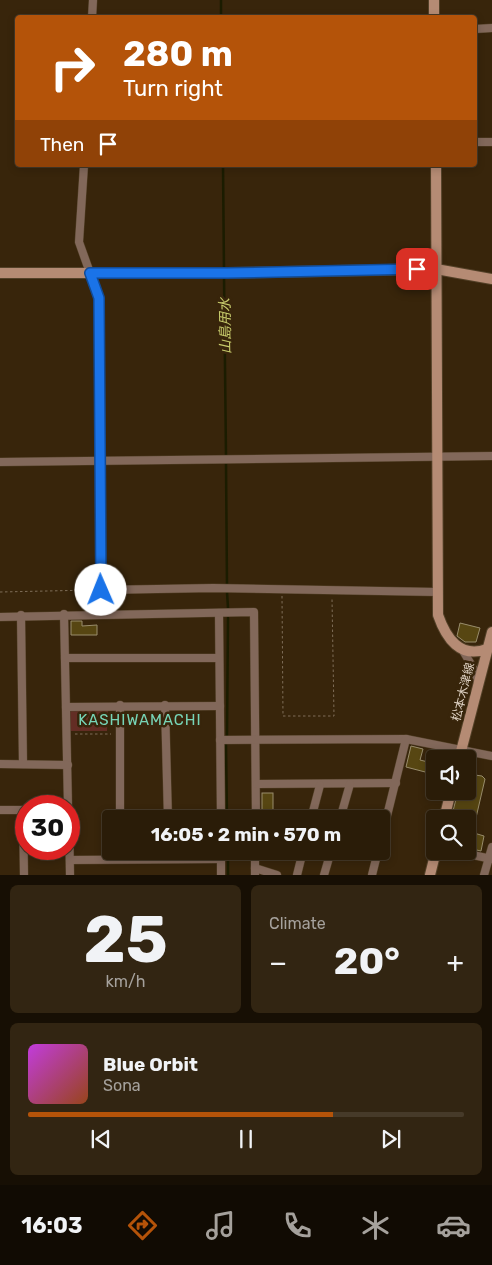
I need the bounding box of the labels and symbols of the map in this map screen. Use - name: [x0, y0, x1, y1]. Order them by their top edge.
- pin: [396, 248, 438, 290]
- water label: 山島用水: [216, 296, 234, 354]
- position arrow: [74, 563, 126, 615]
- street label: 松本木津線: [449, 661, 477, 723]
- district label: KASHIWAMACHI: [78, 711, 202, 729]
- speed limit sign: 30: [15, 795, 80, 860]

